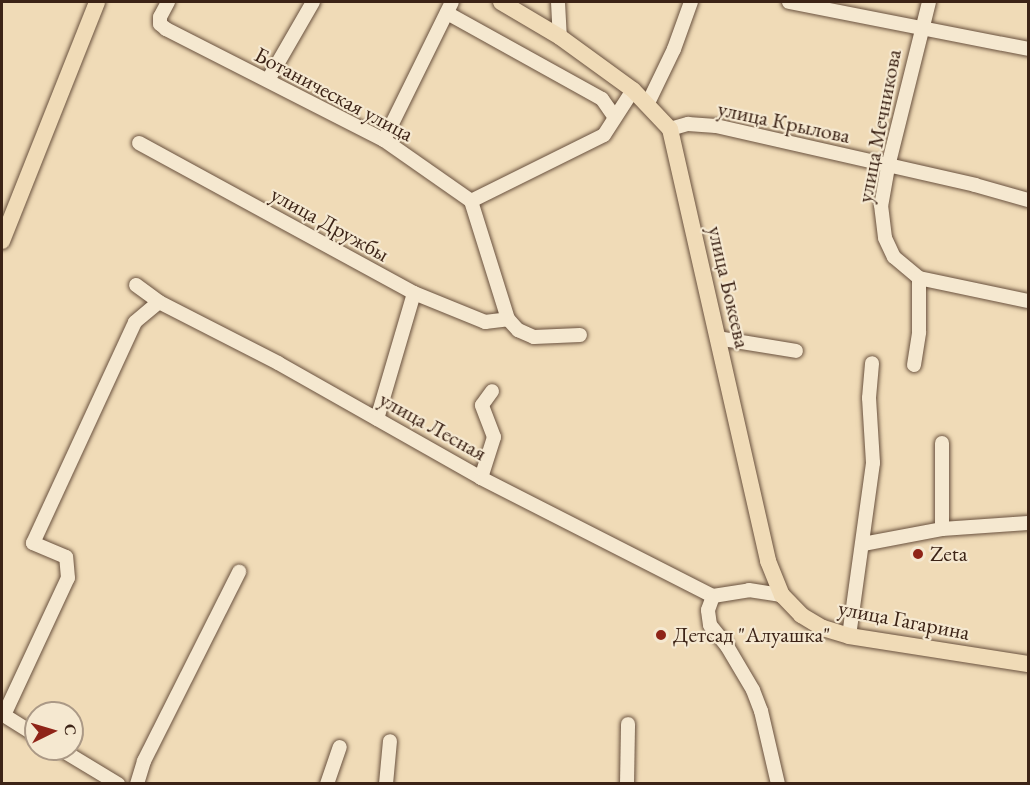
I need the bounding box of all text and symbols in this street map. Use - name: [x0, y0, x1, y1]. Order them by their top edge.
- street label: Ботаническая улица: [250, 41, 418, 147]
- street label: улица Мечникова: [851, 47, 907, 205]
- street label: улица Крылова: [715, 95, 853, 149]
- street label: улица Дружбы: [266, 181, 394, 267]
- street label: улица Бокеева: [702, 223, 756, 351]
- street label: улица Лесная: [375, 386, 491, 466]
- place label: Zeta: [930, 541, 968, 567]
- marker: Zeta: [911, 547, 925, 561]
- street label: улица Гагарина: [836, 594, 972, 646]
- place label: Детсад "Алуашка": [673, 622, 831, 648]
- marker: Детсад "Алуашка": [654, 628, 668, 642]
- north arrow: [24, 701, 84, 761]
- text: С: [59, 723, 81, 736]

